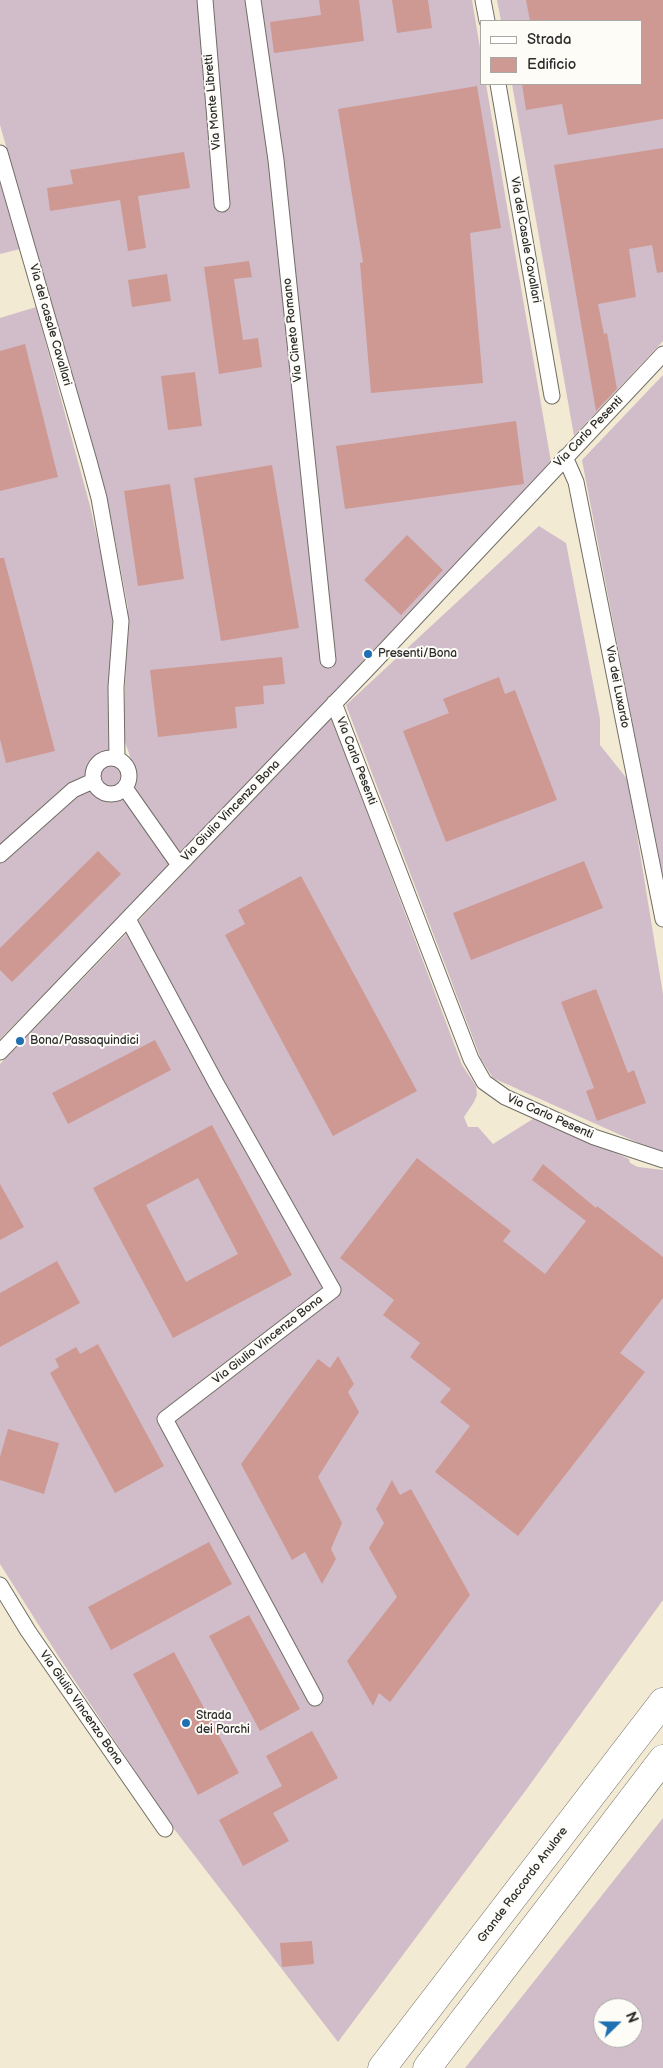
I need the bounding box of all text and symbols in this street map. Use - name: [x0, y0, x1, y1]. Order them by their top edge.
- legend: [480, 20, 643, 85]
- text: Strada: [527, 30, 571, 49]
- street label: Via Monte Libretti: [202, 54, 224, 150]
- text: Edificio: [527, 55, 576, 74]
- street label: Via del Casale Cavallari: [507, 176, 543, 304]
- street label: Via del casale Cavallari: [26, 262, 74, 388]
- street label: Via Cineto Romano: [280, 277, 306, 383]
- street label: Via Carlo Pesenti: [551, 394, 627, 470]
- street label: Via dei Luxardo: [602, 645, 632, 729]
- place label: Presenti/Bona: [378, 647, 457, 661]
- marker: Presenti/Bona: [362, 648, 374, 660]
- street label: Via Carlo Pesenti: [333, 715, 379, 807]
- street label: Via Giulio Vincenzo Bona: [179, 757, 283, 865]
- place label: Bona/Passaquindici: [30, 1034, 139, 1048]
- marker: Bona/Passaquindici: [14, 1035, 26, 1047]
- street label: Via Carlo Pesenti: [505, 1091, 595, 1143]
- street label: Via Giulio Vincenzo Bona: [210, 1293, 326, 1387]
- street label: Via Giulio Vincenzo Bona: [36, 1648, 126, 1768]
- place label: Strada dei Parchi: [196, 1709, 250, 1737]
- marker: Strada dei Parchi: [180, 1717, 192, 1729]
- street label: Grande Raccordo Anulare: [475, 1824, 571, 1946]
- north arrow: [593, 1998, 643, 2048]
- text: N: [622, 2010, 641, 2026]

